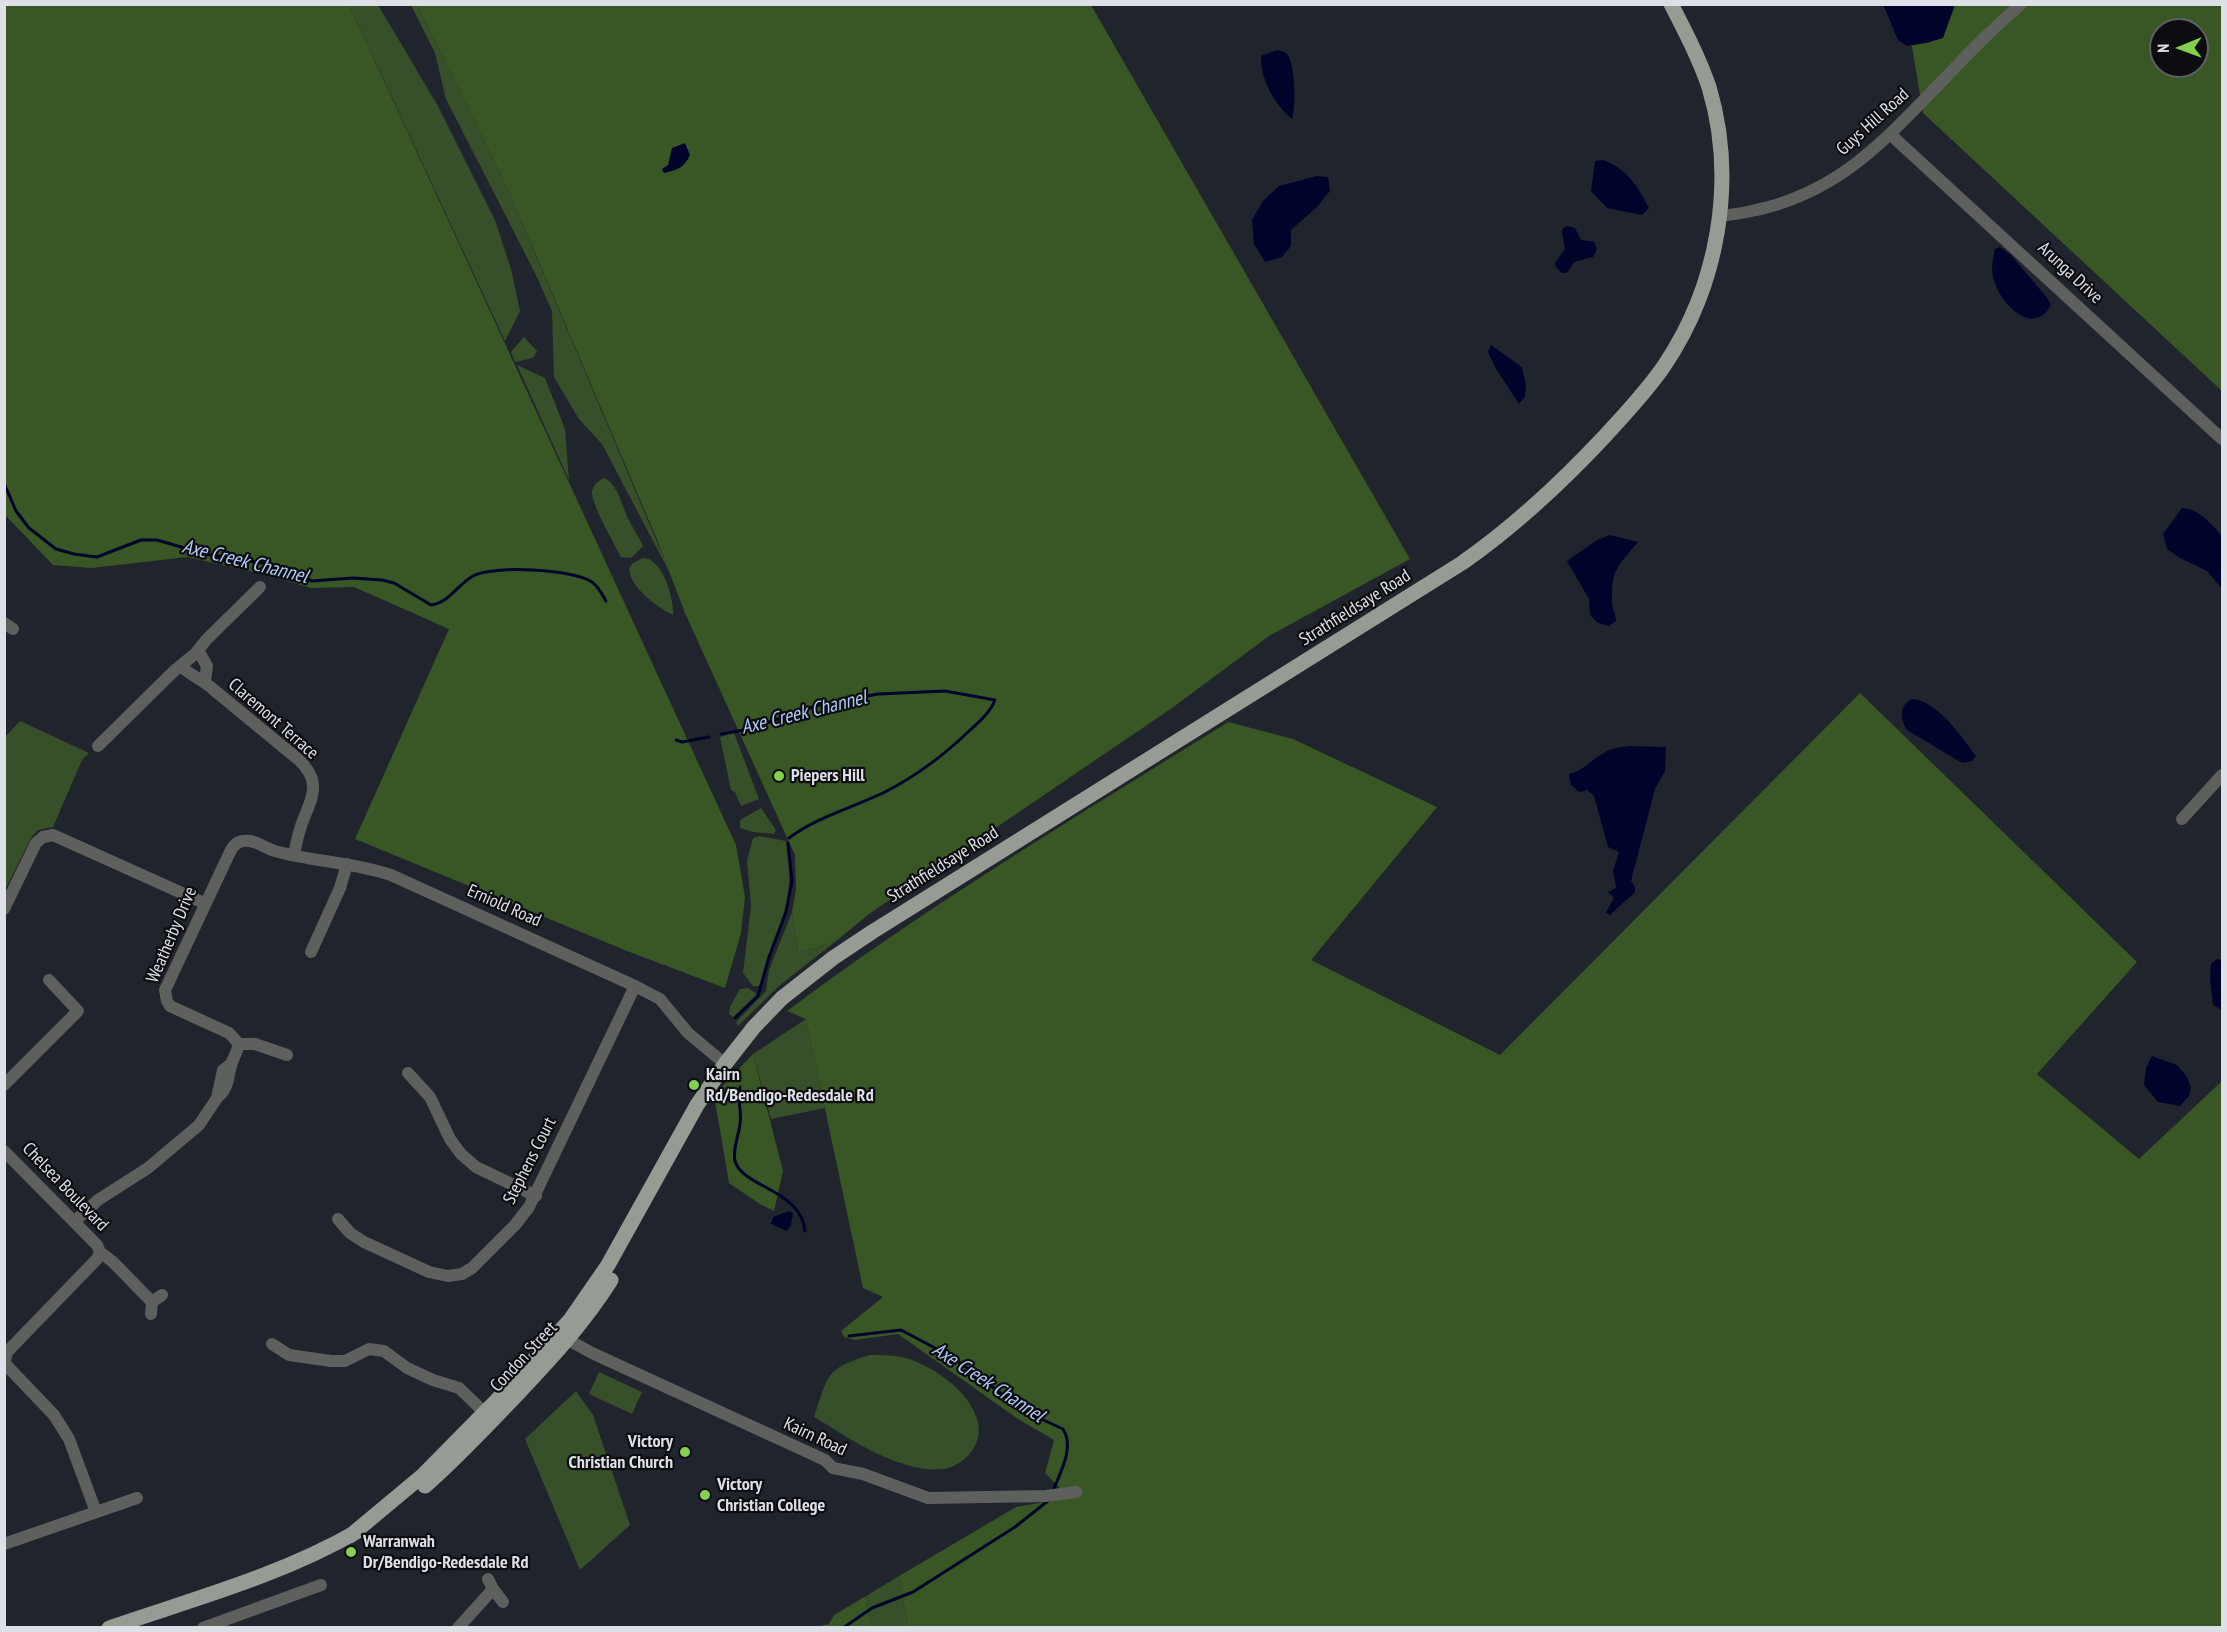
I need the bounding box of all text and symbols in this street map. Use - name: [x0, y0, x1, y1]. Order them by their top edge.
- north arrow: [2149, 18, 2209, 78]
- text: N: [2153, 44, 2173, 53]
- street label: Guys Hill Road: [1832, 84, 1914, 160]
- street label: Arunga Drive: [2033, 238, 2107, 308]
- water label: Axe Creek Channel: [180, 535, 310, 589]
- street label: Strathfieldsaye Road: [1295, 565, 1415, 651]
- street label: Claremont Terrace: [224, 674, 322, 764]
- water label: Axe Creek Channel: [739, 686, 869, 740]
- place label: Piepers Hill: [791, 765, 865, 787]
- marker: Piepers Hill: [772, 769, 786, 783]
- street label: Strathfieldsaye Road: [883, 822, 1003, 908]
- street label: Erniold Road: [464, 880, 544, 932]
- street label: Weatherby Drive: [142, 884, 202, 986]
- place label: Kairn Rd/Bendigo-Redesdale Rd: [706, 1064, 874, 1106]
- marker: Kairn Rd/Bendigo-Redesdale Rd: [687, 1078, 701, 1092]
- street label: Stephens Court: [499, 1114, 561, 1208]
- street label: Chelsea Boulevard: [17, 1138, 113, 1236]
- street label: Condon Street: [486, 1317, 562, 1397]
- water label: Axe Creek Channel: [928, 1338, 1048, 1428]
- street label: Kairn Road: [780, 1413, 850, 1461]
- place label: Victory Christian Church: [569, 1431, 673, 1474]
- marker: Victory Christian Church: [678, 1445, 692, 1459]
- place label: Victory Christian College: [717, 1474, 825, 1516]
- marker: Victory Christian College: [698, 1488, 712, 1502]
- place label: Warranwah Dr/Bendigo-Redesdale Rd: [363, 1531, 529, 1574]
- marker: Warranwah Dr/Bendigo-Redesdale Rd: [344, 1545, 358, 1559]

